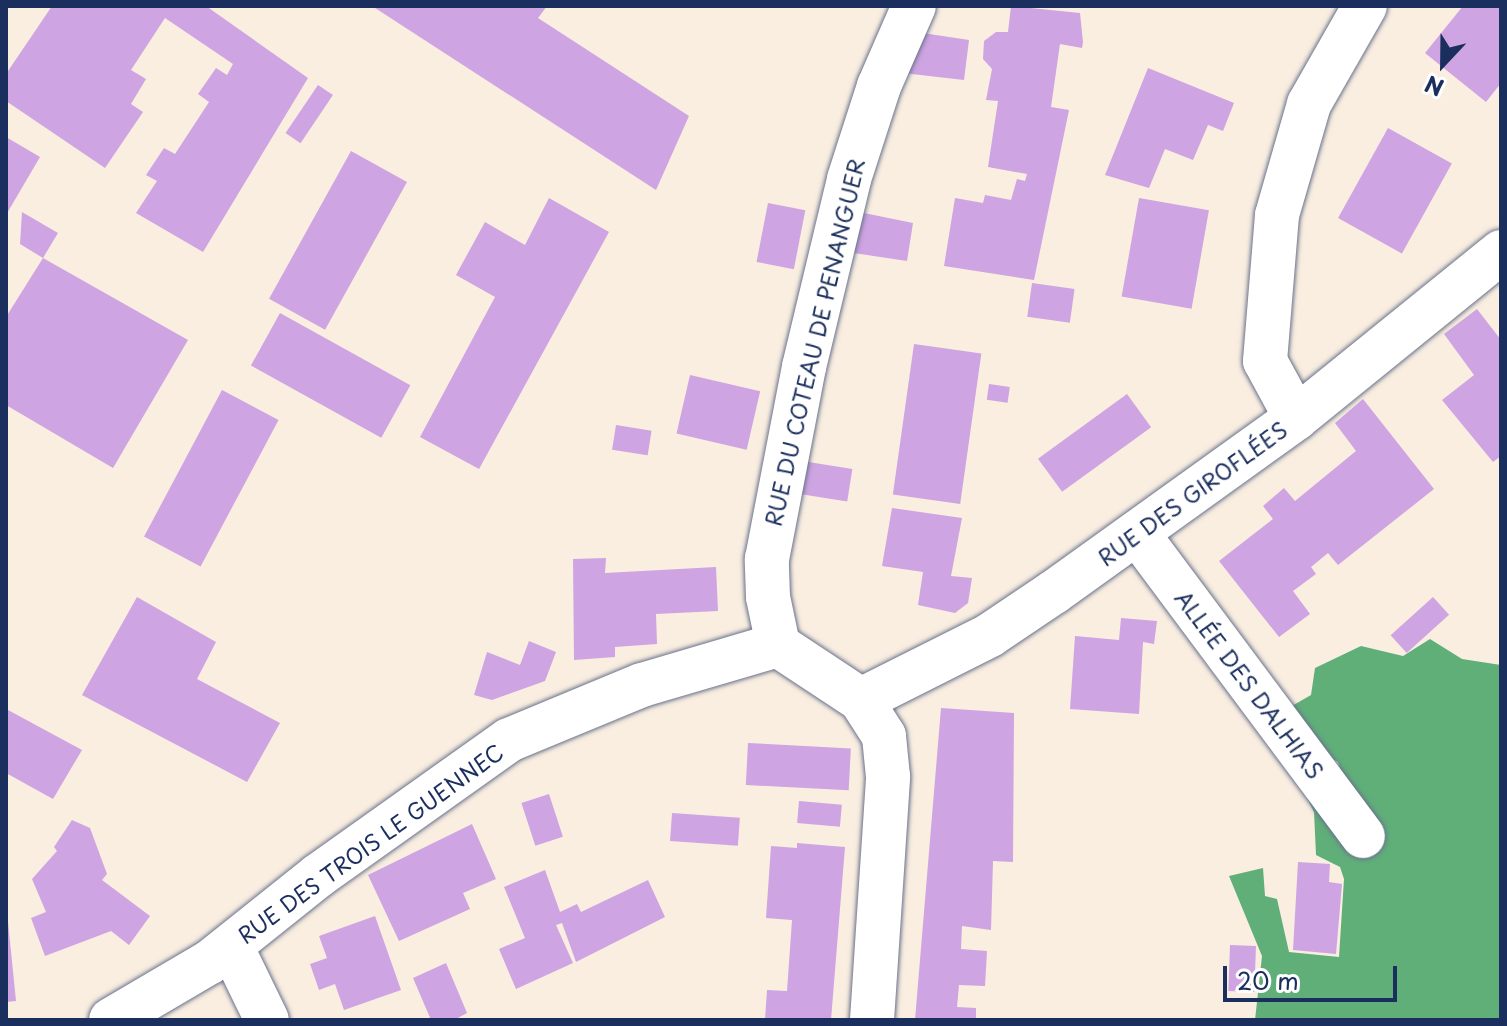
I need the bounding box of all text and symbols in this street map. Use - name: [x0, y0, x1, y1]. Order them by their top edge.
- north arrow: [1403, 24, 1483, 104]
- text: N: [1420, 68, 1448, 105]
- street label: RUE DU COTEAU DE PENANGUER: [759, 155, 869, 529]
- street label: RUE DES GIROFLÉES: [1091, 415, 1293, 571]
- street label: ALLÉE DES DALHIAS: [1171, 585, 1329, 783]
- street label: RUE DES TROIS LE GUENNEC: [230, 736, 510, 950]
- scale bar: [1227, 950, 1401, 1000]
- text: 20 m: [1237, 962, 1299, 998]

